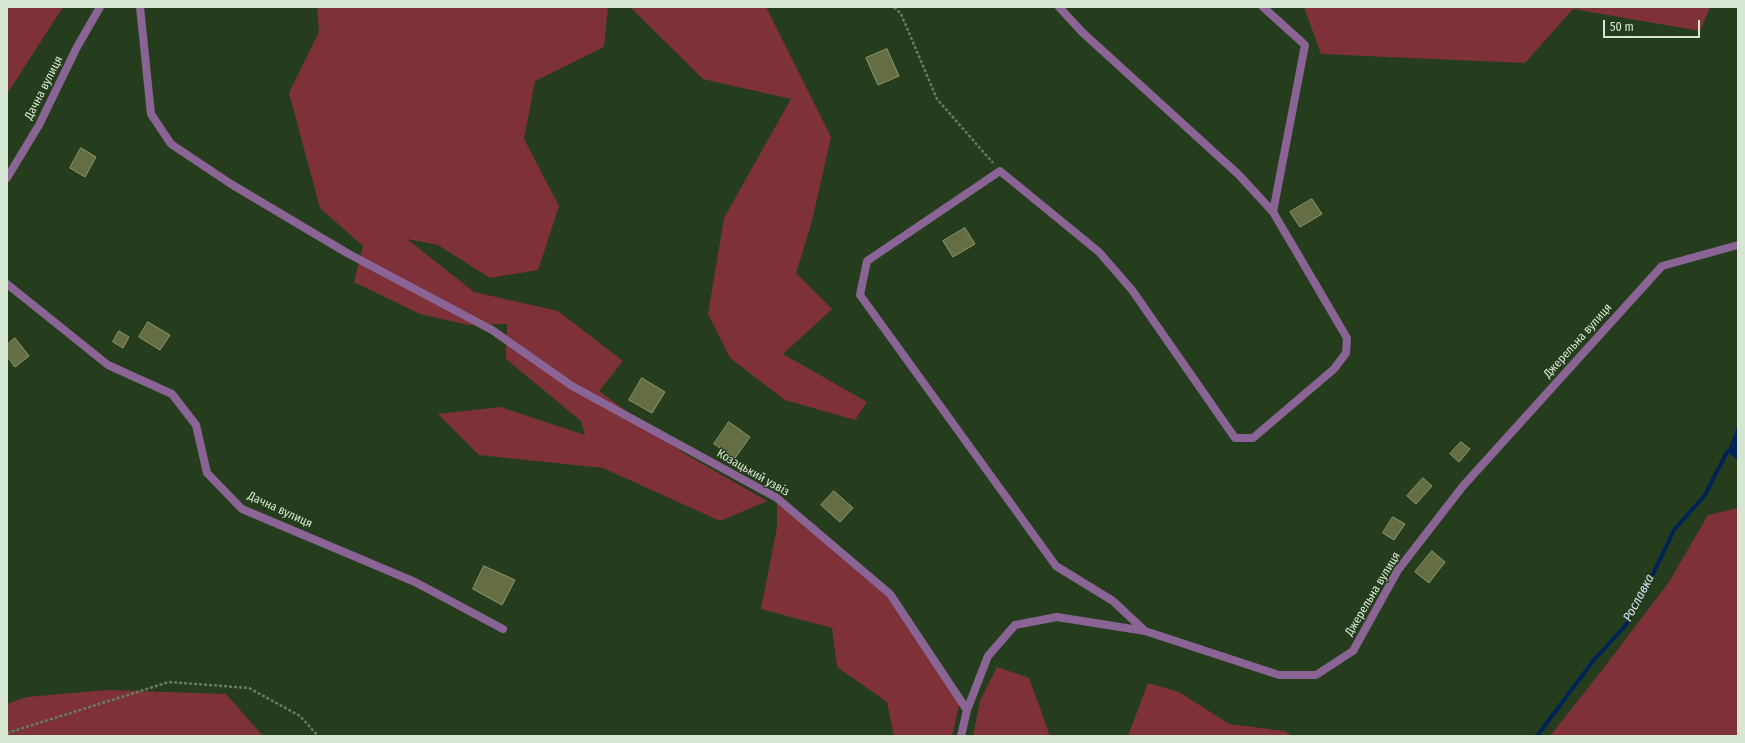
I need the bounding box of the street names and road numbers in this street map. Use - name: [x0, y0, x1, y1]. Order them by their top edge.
- street label: Дачна вулиця: [22, 54, 66, 122]
- street label: Джерельна вулиця: [1541, 301, 1615, 381]
- street label: Козацький узвіз: [714, 446, 792, 500]
- street label: Дачна вулиця: [245, 489, 315, 531]
- street label: Джерельна вулиця: [1342, 549, 1404, 639]

